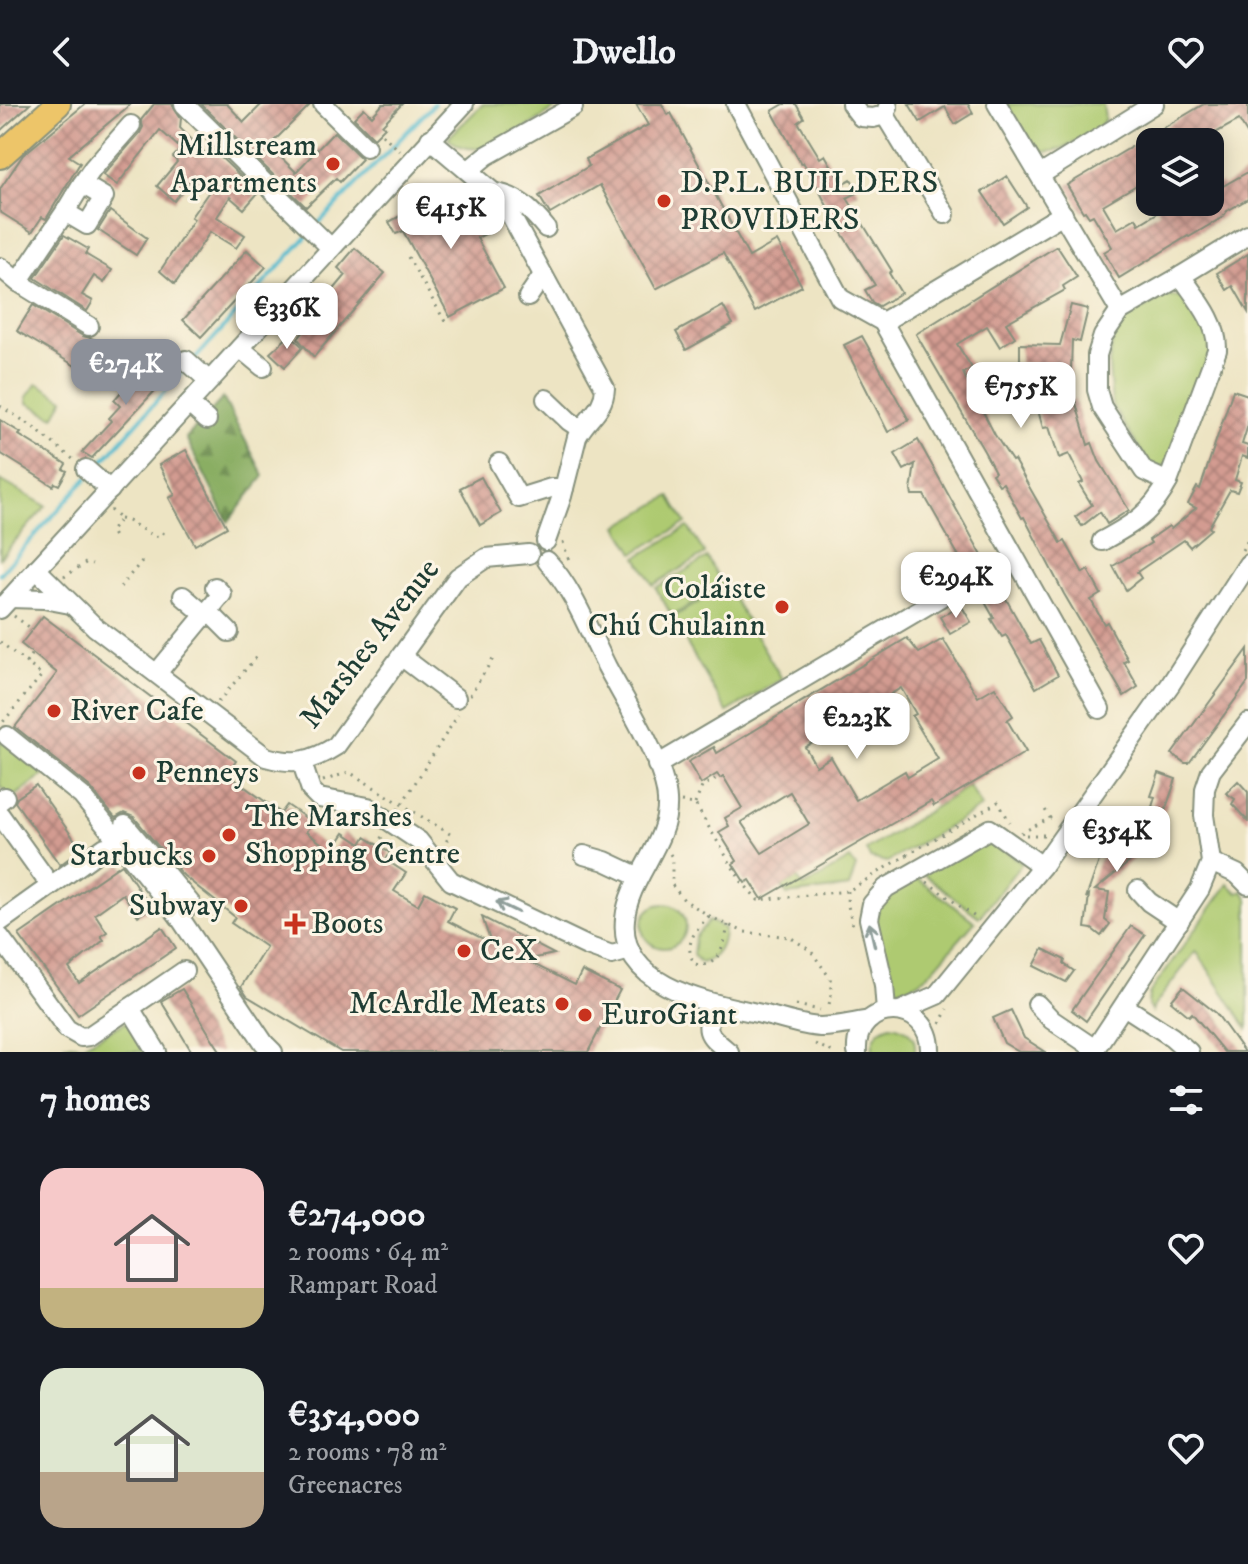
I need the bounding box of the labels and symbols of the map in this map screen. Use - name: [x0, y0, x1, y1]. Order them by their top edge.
- place label: Millstream Apartments: [170, 126, 317, 203]
- marker: Millstream Apartments: [324, 155, 342, 173]
- place label: D.P.L. BUILDERS PROVIDERS: [680, 163, 938, 240]
- pin: €415K: [395, 183, 507, 251]
- marker: D.P.L. BUILDERS PROVIDERS: [655, 192, 673, 210]
- pin: €336K: [231, 283, 343, 351]
- pin: €274K: [70, 339, 182, 407]
- pin: €755K: [965, 362, 1077, 430]
- street label: Marshes Avenue: [291, 551, 449, 737]
- pin: €294K: [900, 552, 1012, 620]
- place label: Coláiste Chú Chulainn: [588, 569, 766, 646]
- marker: Coláiste Chú Chulainn: [773, 598, 791, 616]
- place label: River Cafe: [70, 691, 204, 731]
- pin: €223K: [801, 693, 913, 761]
- marker: River Cafe: [45, 702, 63, 720]
- place label: Penneys: [155, 753, 259, 793]
- marker: Penneys: [130, 764, 148, 782]
- place label: The Marshes Shopping Centre: [245, 797, 460, 874]
- pin: €354K: [1061, 806, 1173, 874]
- marker: The Marshes Shopping Centre: [220, 826, 238, 844]
- place label: Starbucks: [70, 836, 193, 876]
- marker: Starbucks: [200, 847, 218, 865]
- place label: Subway: [129, 886, 226, 926]
- marker: Subway: [232, 897, 250, 915]
- one-way arrow: [496, 899, 519, 914]
- place label: Boots: [311, 904, 383, 944]
- marker: Boots: [286, 915, 304, 933]
- one-way arrow: [864, 922, 879, 948]
- place label: CeX: [480, 931, 538, 971]
- marker: CeX: [455, 942, 473, 960]
- place label: McArdle Meats: [349, 984, 546, 1024]
- marker: McArdle Meats: [553, 995, 571, 1013]
- place label: EuroGiant: [601, 995, 738, 1035]
- marker: EuroGiant: [576, 1006, 594, 1024]

